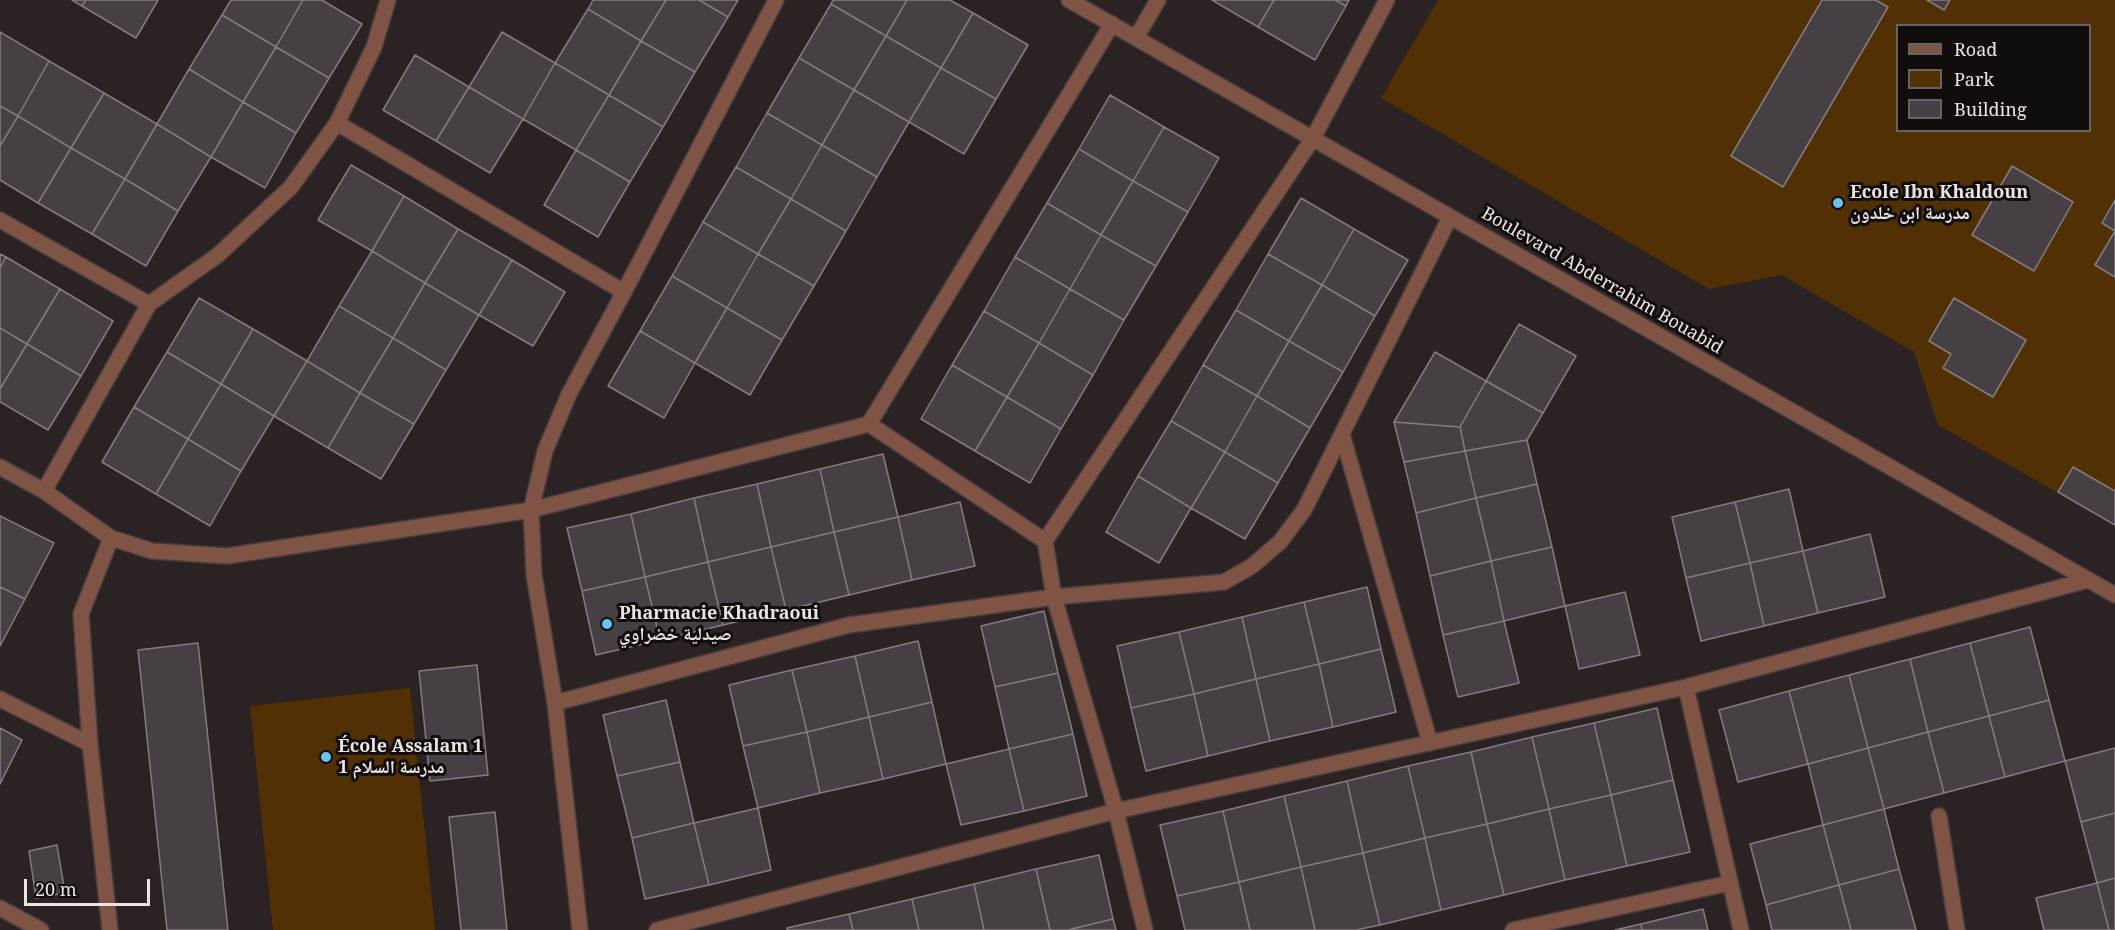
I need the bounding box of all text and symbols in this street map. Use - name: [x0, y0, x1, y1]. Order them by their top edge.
- legend: [1896, 24, 2091, 132]
- text: Road: [1954, 37, 1997, 61]
- text: Park: [1954, 67, 1994, 91]
- text: Building: [1954, 97, 2027, 121]
- place label: Ecole Ibn Khaldoun مدرسة ابن خلدون: [1850, 182, 2028, 224]
- marker: Ecole Ibn Khaldoun مدرسة ابن خلدون: [1831, 196, 1845, 210]
- street label: Boulevard Abderrahim Bouabid: [1477, 203, 1727, 359]
- place label: Pharmacie Khadraoui صيدلية خضراوي: [619, 603, 819, 646]
- marker: Pharmacie Khadraoui صيدلية خضراوي: [600, 617, 614, 631]
- place label: École Assalam 1 مدرسة السلام 1: [338, 736, 483, 778]
- marker: École Assalam 1 مدرسة السلام 1: [319, 750, 333, 764]
- scale bar: [27, 867, 153, 905]
- text: 20 m: [35, 877, 77, 901]

